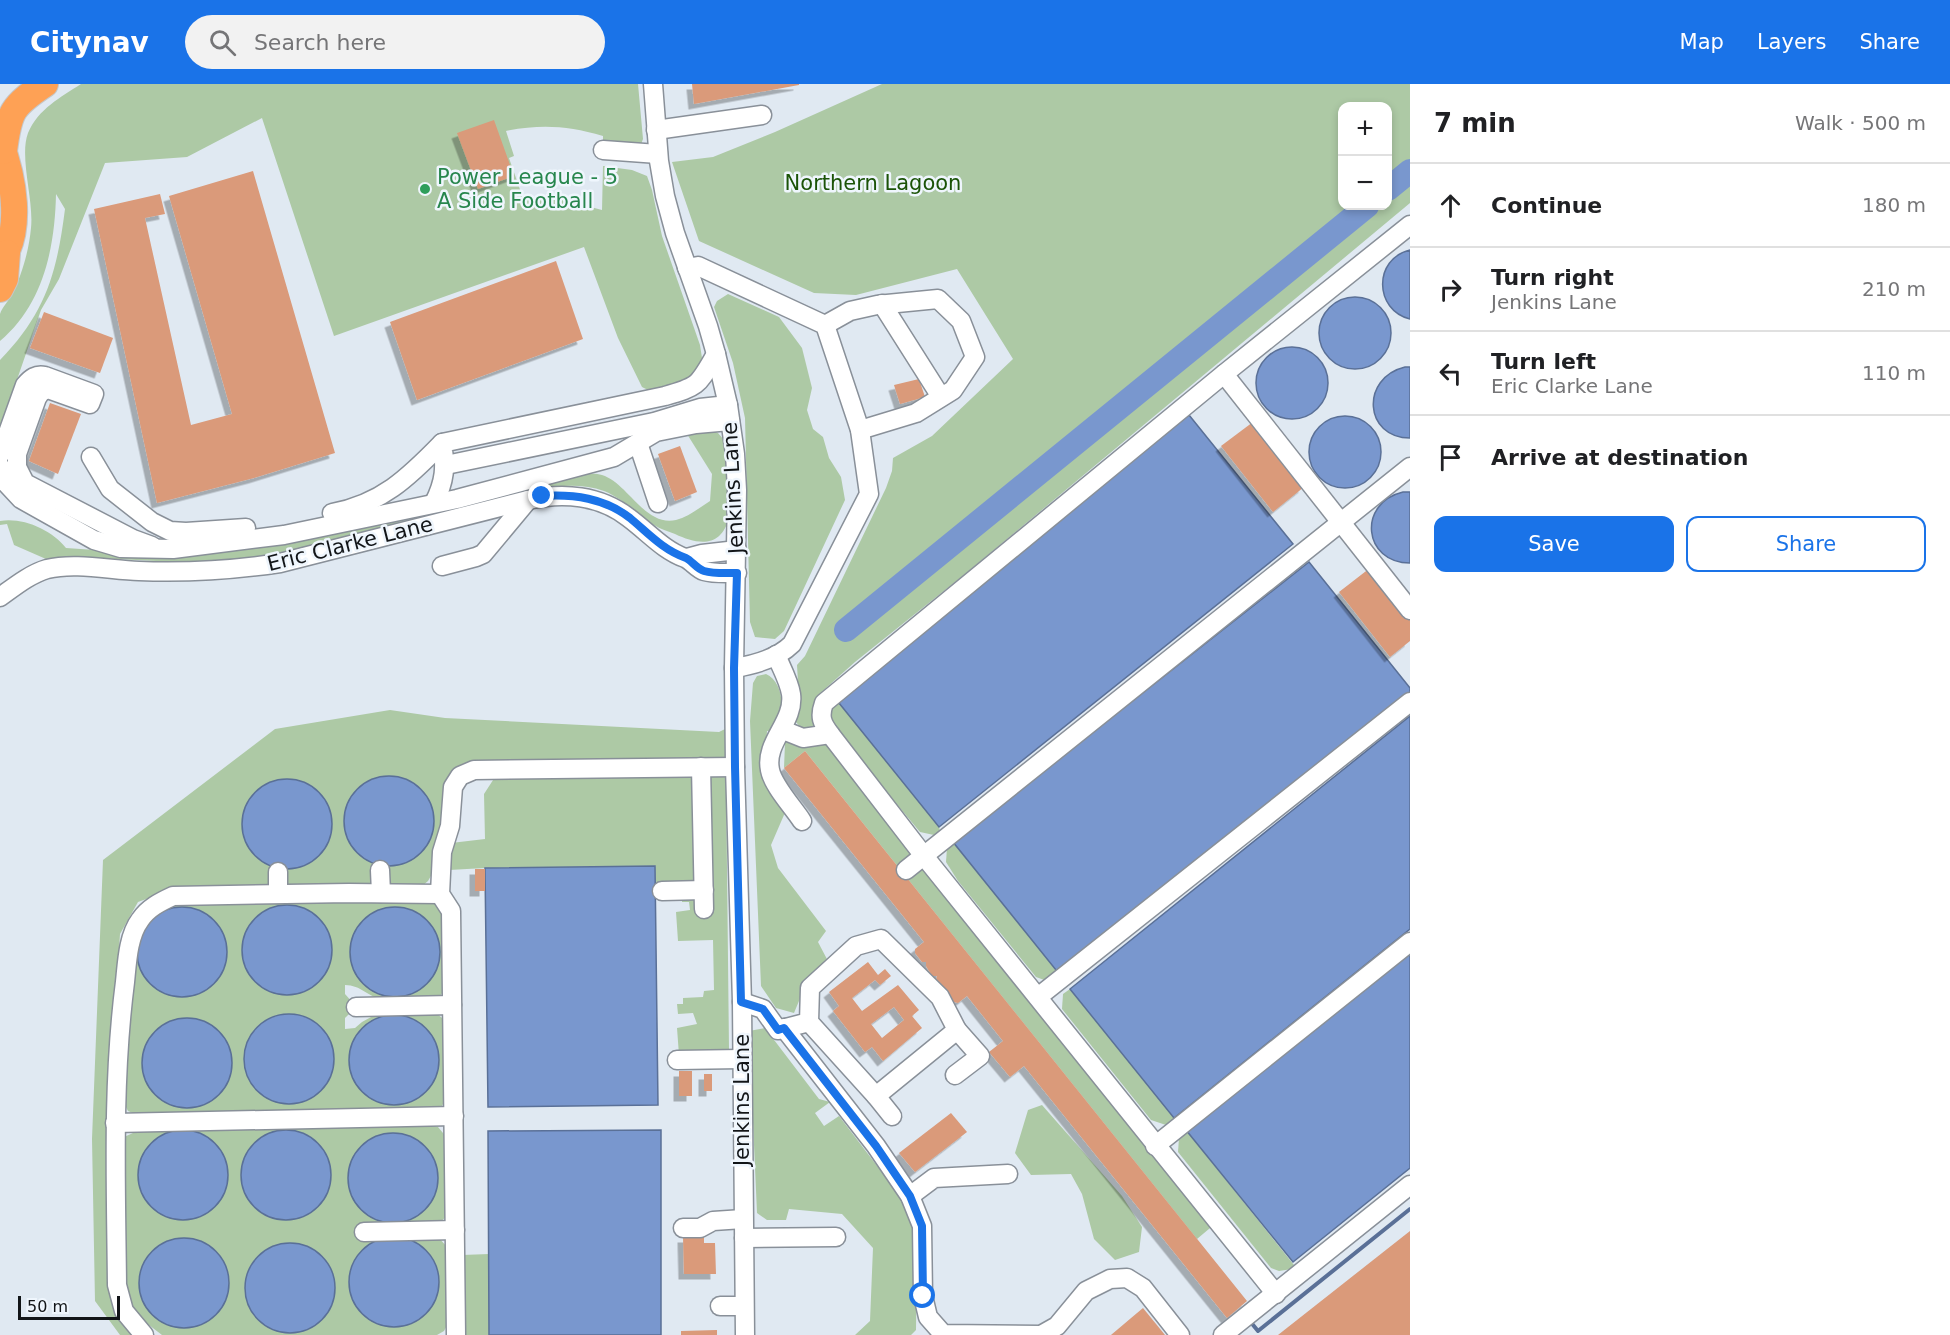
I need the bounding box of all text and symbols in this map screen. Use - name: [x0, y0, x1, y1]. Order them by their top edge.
- search box: [185, 15, 605, 69]
- text: Citynav: [30, 26, 149, 59]
- icon: search: [206, 26, 239, 59]
- text: Search here: [254, 30, 386, 55]
- text: Map: [1680, 30, 1724, 54]
- text: Layers: [1757, 30, 1826, 54]
- text: Share: [1859, 30, 1920, 54]
- map controls: [1338, 102, 1392, 210]
- button: +: [1338, 102, 1392, 156]
- text: 7 min: [1434, 108, 1516, 138]
- text: Walk · 500 m: [1795, 111, 1926, 135]
- button: −: [1338, 156, 1392, 210]
- place label: Power League - 5 A Side Football: [437, 165, 618, 213]
- park label: Northern Lagoon: [785, 171, 961, 195]
- marker: Power League - 5 A Side Football: [418, 182, 432, 196]
- icon: ahead: [1434, 189, 1467, 222]
- text: Continue: [1491, 193, 1602, 218]
- text: 180 m: [1862, 193, 1926, 217]
- text: Turn right: [1491, 265, 1614, 290]
- icon: right: [1434, 273, 1467, 306]
- text: 210 m: [1862, 277, 1926, 301]
- text: Jenkins Lane: [1491, 290, 1617, 314]
- text: Turn left: [1491, 349, 1596, 374]
- icon: left: [1434, 357, 1467, 390]
- text: 110 m: [1862, 361, 1926, 385]
- text: Eric Clarke Lane: [1491, 374, 1653, 398]
- street label: Jenkins Lane: [718, 421, 749, 557]
- icon: arrive: [1434, 441, 1467, 474]
- text: Arrive at destination: [1491, 445, 1748, 470]
- route end: [528, 482, 554, 508]
- street label: Eric Clarke Lane: [265, 512, 435, 576]
- button: Save: [1434, 516, 1674, 572]
- button: Share: [1686, 516, 1926, 572]
- street label: Jenkins Lane: [730, 1034, 754, 1168]
- route start: [909, 1282, 935, 1308]
- scale bar: [18, 1293, 120, 1320]
- text: 50 m: [27, 1297, 68, 1316]

